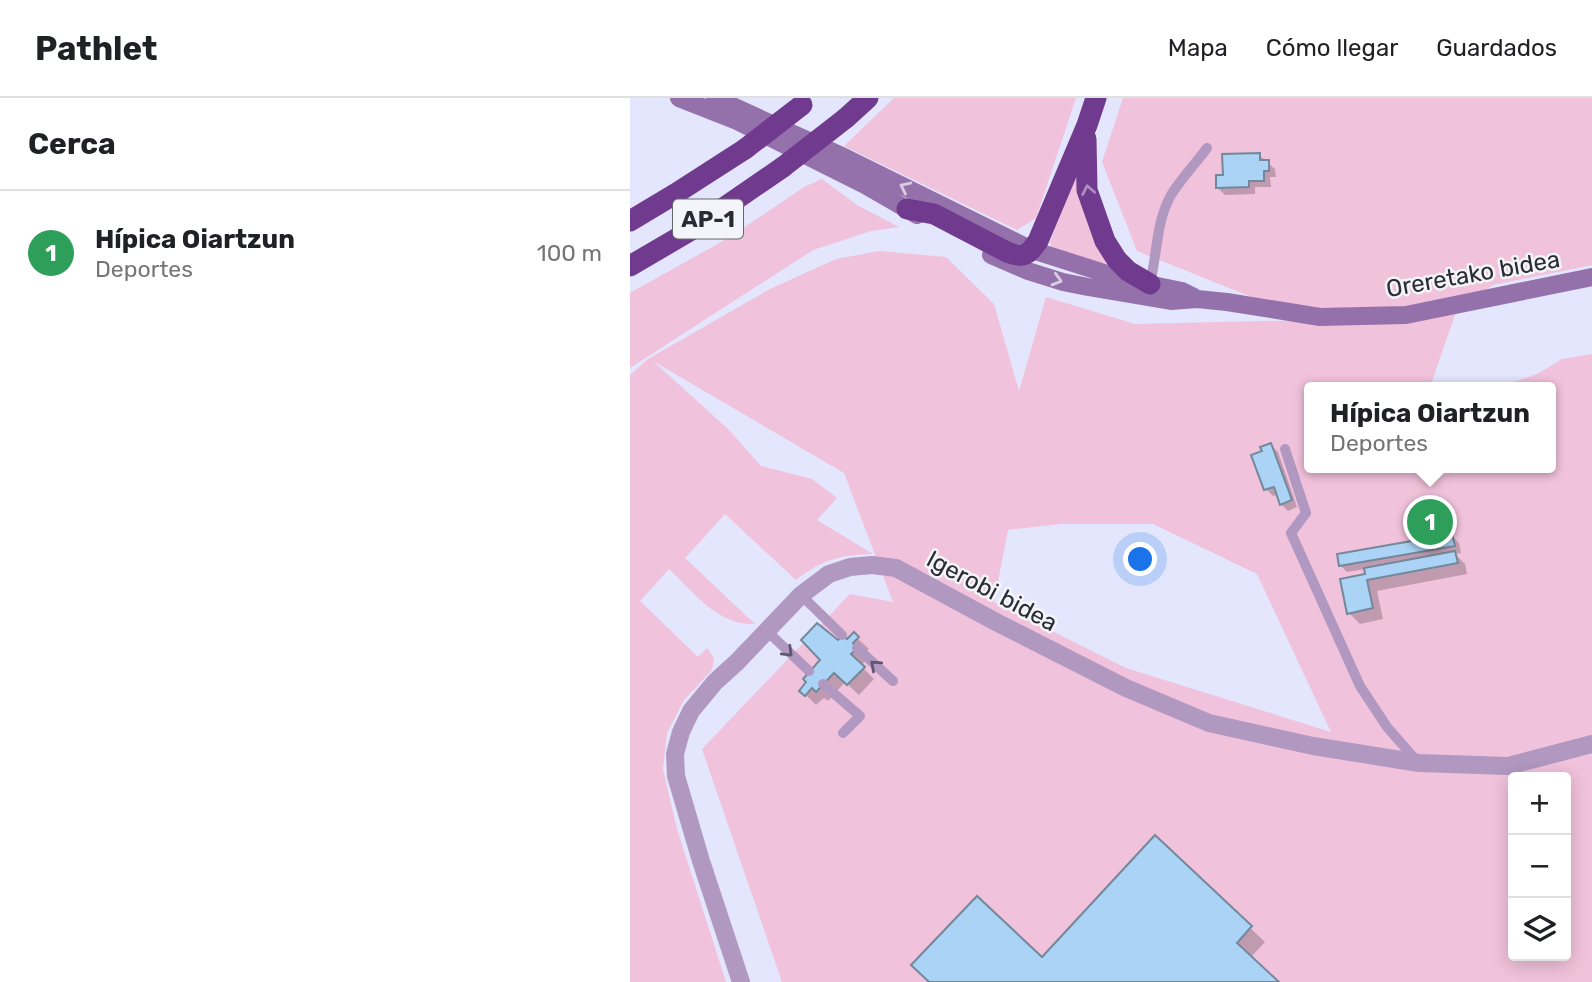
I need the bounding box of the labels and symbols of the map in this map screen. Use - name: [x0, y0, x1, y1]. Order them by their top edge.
- one-way arrow: [900, 181, 912, 195]
- one-way arrow: [1082, 185, 1097, 197]
- road number: AP-1: [673, 200, 743, 238]
- street label: Oreretako bidea: [1384, 245, 1562, 303]
- one-way arrow: [1050, 272, 1062, 287]
- pin: 1: [1407, 496, 1453, 548]
- your location: [1123, 542, 1157, 576]
- street label: Igerobi bidea: [922, 545, 1062, 637]
- one-way arrow: [780, 643, 793, 656]
- one-way arrow: [870, 660, 883, 673]

